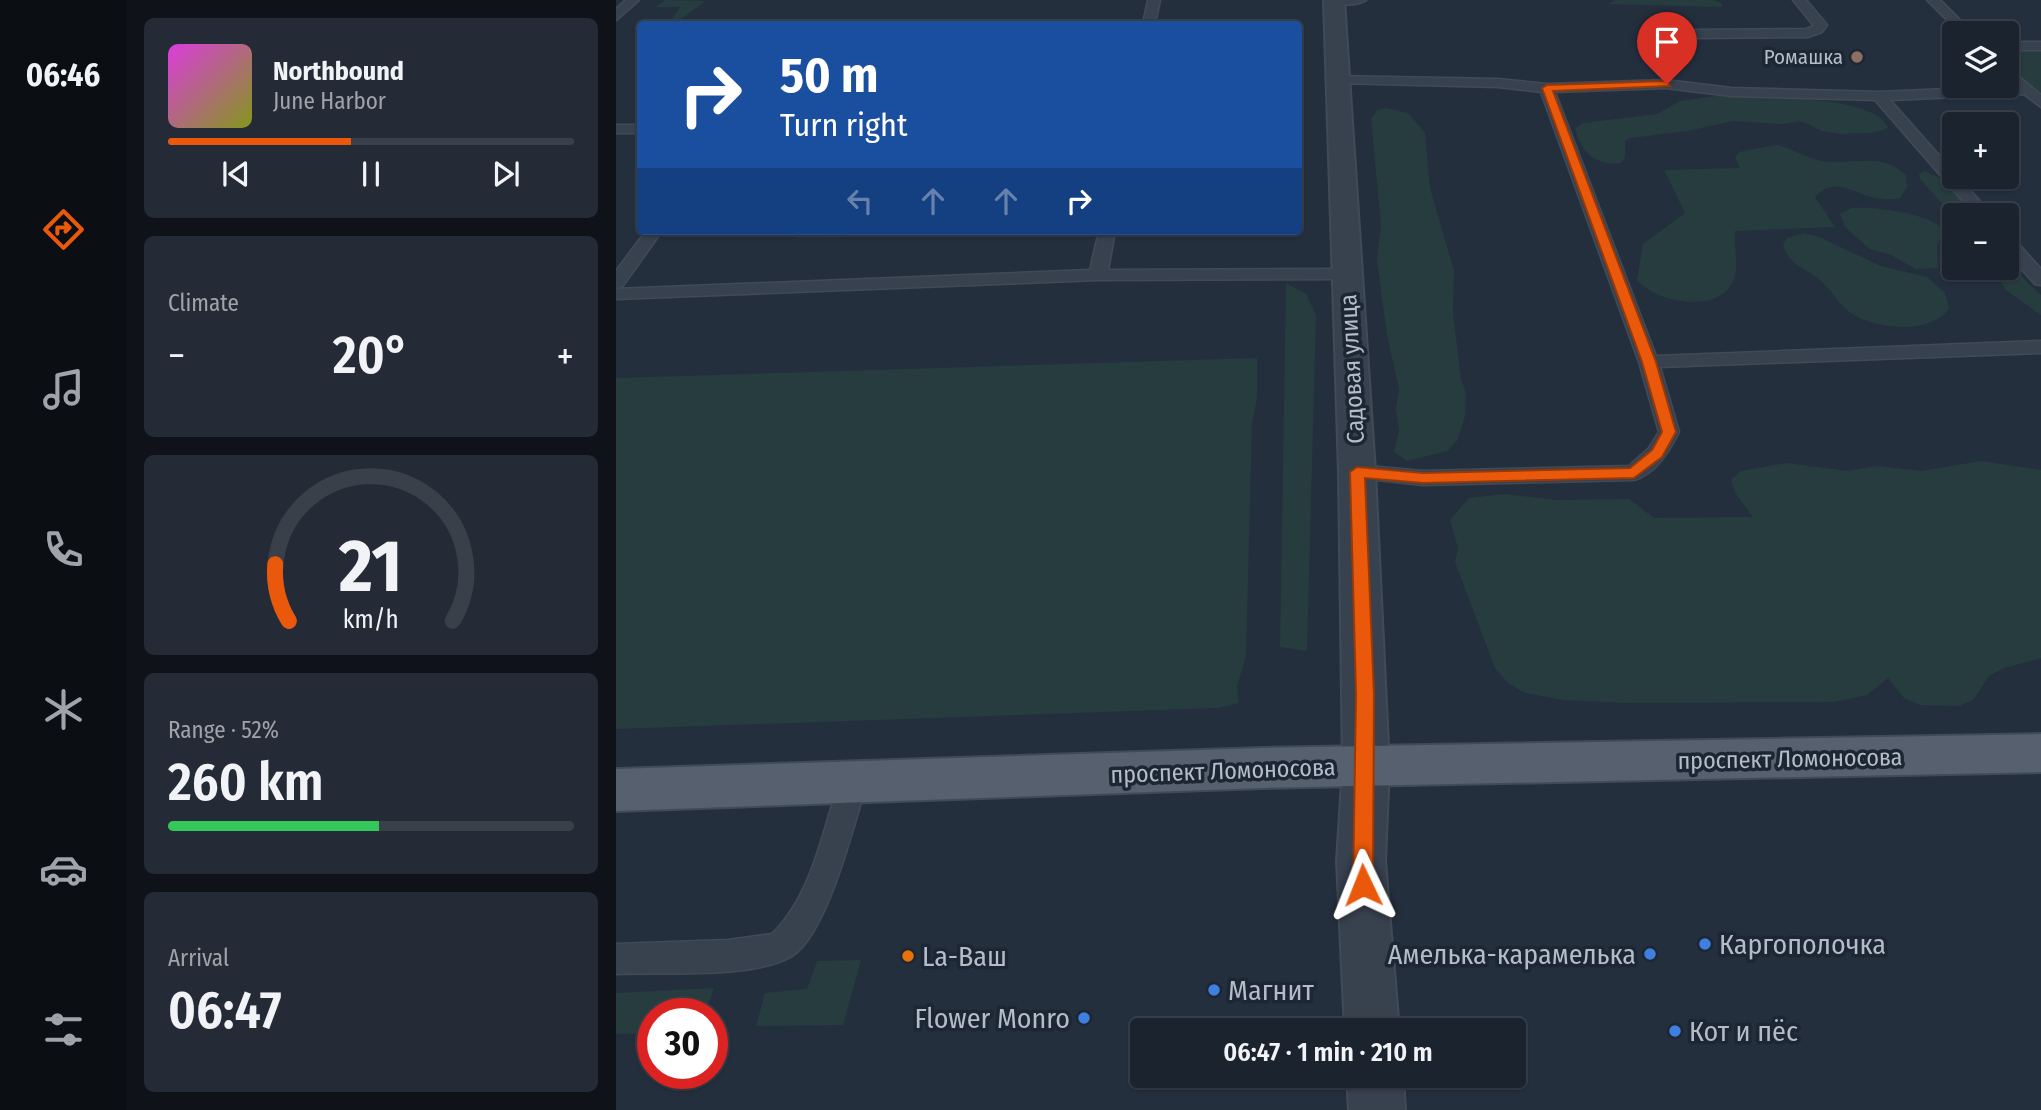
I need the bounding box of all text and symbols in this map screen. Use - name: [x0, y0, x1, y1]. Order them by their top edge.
- pin: [1637, 12.0, 1697, 84]
- map controls: [1942, 21, 2019, 280]
- button: layers: [1942, 21, 2019, 98]
- icon: arrive: [1648, 23, 1686, 61]
- place label: Ромашка: [1764, 44, 1843, 70]
- text: 50 m: [780, 46, 878, 105]
- icon: right: [665, 49, 756, 140]
- marker: Ромашка: [1849, 49, 1865, 65]
- text: 06:46: [26, 56, 100, 94]
- text: Northbound: [273, 56, 404, 87]
- text: June Harbor: [273, 87, 386, 115]
- text: Turn right: [780, 106, 907, 144]
- button: +: [1942, 112, 2019, 189]
- icon: previous: [217, 155, 255, 193]
- icon: pause: [352, 155, 390, 193]
- icon: next: [487, 155, 525, 193]
- icon: left: [841, 182, 879, 220]
- icon: ahead: [914, 182, 952, 220]
- icon: ahead: [987, 182, 1025, 220]
- icon: right: [1060, 182, 1098, 220]
- button: −: [1942, 203, 2019, 280]
- icon: directions: [39, 205, 88, 254]
- text: Climate: [168, 289, 239, 317]
- street label: Садовая улица: [1334, 294, 1370, 444]
- text: 20°: [333, 324, 409, 387]
- text: −: [168, 333, 185, 379]
- text: +: [557, 333, 574, 379]
- icon: music: [39, 365, 88, 414]
- text: 21: [338, 523, 403, 610]
- icon: phone: [39, 525, 88, 574]
- text: km/h: [343, 605, 399, 635]
- icon: climate: [39, 685, 88, 734]
- text: Range · 52%: [168, 716, 279, 744]
- street label: проспект Ломоносова: [1677, 743, 1903, 775]
- text: 260 km: [168, 751, 324, 814]
- street label: проспект Ломоносова: [1110, 753, 1336, 789]
- icon: car: [39, 845, 88, 894]
- position arrow: [1326, 848, 1400, 922]
- place label: Каргополочка: [1719, 928, 1886, 961]
- marker: Каргополочка: [1697, 936, 1713, 952]
- place label: Амелька-карамелька: [1388, 938, 1636, 971]
- place label: La-Ваш: [922, 940, 1007, 973]
- text: Arrival: [168, 944, 229, 972]
- marker: Амелька-карамелька: [1642, 946, 1658, 962]
- marker: La-Ваш: [900, 948, 916, 964]
- place label: Магнит: [1228, 974, 1314, 1007]
- text: 06:47: [168, 979, 282, 1042]
- marker: Магнит: [1206, 982, 1222, 998]
- speed limit sign: 30: [637, 998, 728, 1089]
- place label: Flower Monro: [914, 1002, 1070, 1035]
- icon: filters: [39, 1005, 88, 1054]
- marker: Flower Monro: [1076, 1010, 1092, 1026]
- place label: Кот и пёс: [1689, 1015, 1798, 1048]
- marker: Кот и пёс: [1667, 1023, 1683, 1039]
- text: 06:47 · 1 min · 210 m: [1223, 1037, 1433, 1068]

